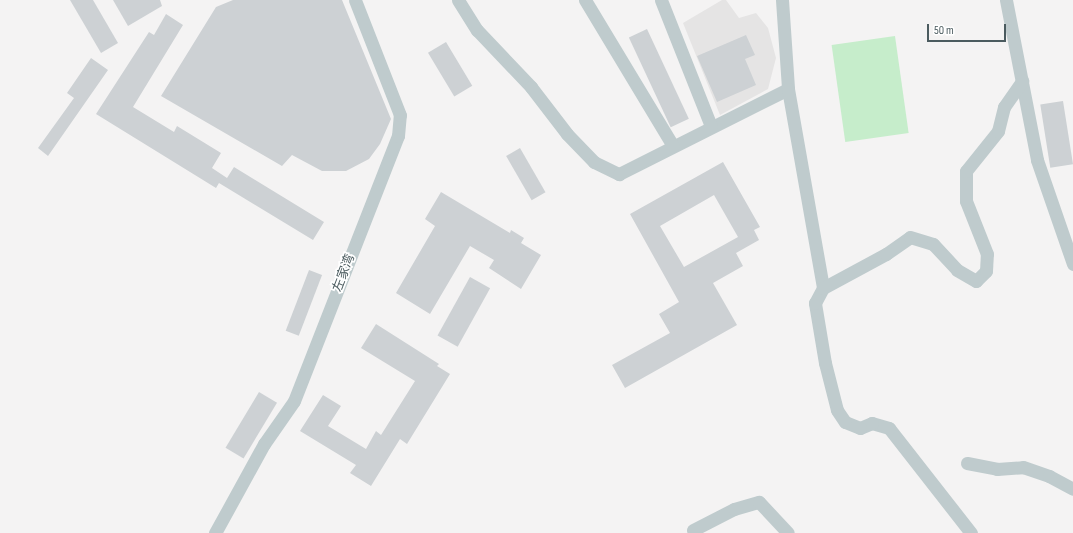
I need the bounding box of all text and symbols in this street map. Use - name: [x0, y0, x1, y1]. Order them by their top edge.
- scale bar: [929, 16, 1008, 42]
- text: 50 m: [934, 23, 954, 38]
- street label: 左家湾: [330, 252, 358, 294]

